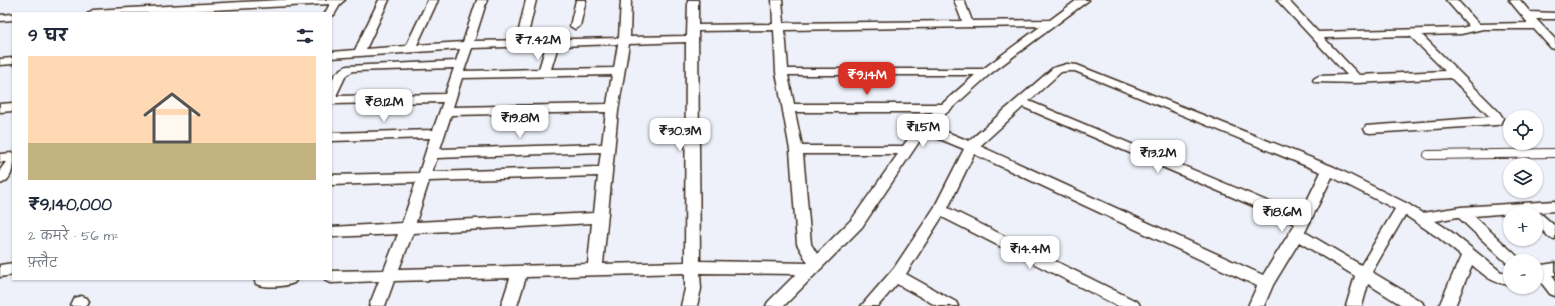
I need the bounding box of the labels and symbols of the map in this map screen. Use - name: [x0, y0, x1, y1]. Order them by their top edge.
- pin: ₹7.42M: [505, 27, 571, 61]
- pin: ₹9.14M: [834, 62, 900, 96]
- pin: ₹8.12M: [351, 89, 417, 123]
- pin: ₹19.8M: [487, 105, 553, 139]
- pin: ₹11.5M: [890, 114, 956, 148]
- pin: ₹30.3M: [647, 118, 713, 152]
- pin: ₹13.2M: [1125, 140, 1191, 174]
- pin: ₹18.6M: [1249, 199, 1315, 233]
- pin: ₹14.4M: [997, 236, 1063, 270]

